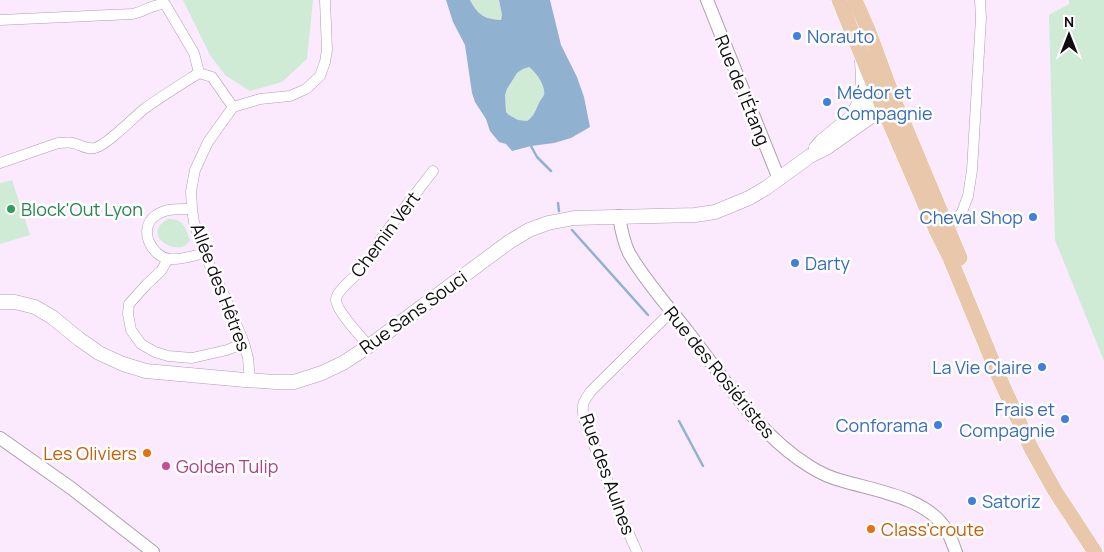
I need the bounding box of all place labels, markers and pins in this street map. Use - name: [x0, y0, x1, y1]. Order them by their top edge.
- place label: Norauto: [807, 24, 874, 48]
- marker: Norauto: [791, 30, 803, 42]
- place label: Médor et Compagnie: [837, 80, 933, 125]
- marker: Médor et Compagnie: [821, 96, 833, 108]
- place label: Block'Out Lyon: [21, 197, 143, 221]
- marker: Block'Out Lyon: [5, 203, 17, 215]
- place label: Cheval Shop: [920, 205, 1023, 229]
- marker: Cheval Shop: [1027, 211, 1039, 223]
- place label: Darty: [805, 251, 851, 275]
- marker: Darty: [789, 257, 801, 269]
- place label: La Vie Claire: [932, 355, 1032, 379]
- marker: La Vie Claire: [1036, 361, 1048, 373]
- place label: Frais et Compagnie: [959, 397, 1055, 442]
- place label: Conforama: [836, 413, 928, 437]
- marker: Frais et Compagnie: [1059, 413, 1071, 425]
- marker: Conforama: [932, 419, 944, 431]
- place label: Les Oliviers: [43, 441, 137, 465]
- marker: Les Oliviers: [141, 447, 153, 459]
- place label: Golden Tulip: [176, 454, 278, 478]
- marker: Golden Tulip: [160, 460, 172, 472]
- place label: Satoriz: [982, 489, 1041, 513]
- marker: Satoriz: [966, 495, 978, 507]
- place label: Class'croute: [881, 517, 984, 541]
- marker: Class'croute: [865, 523, 877, 535]

